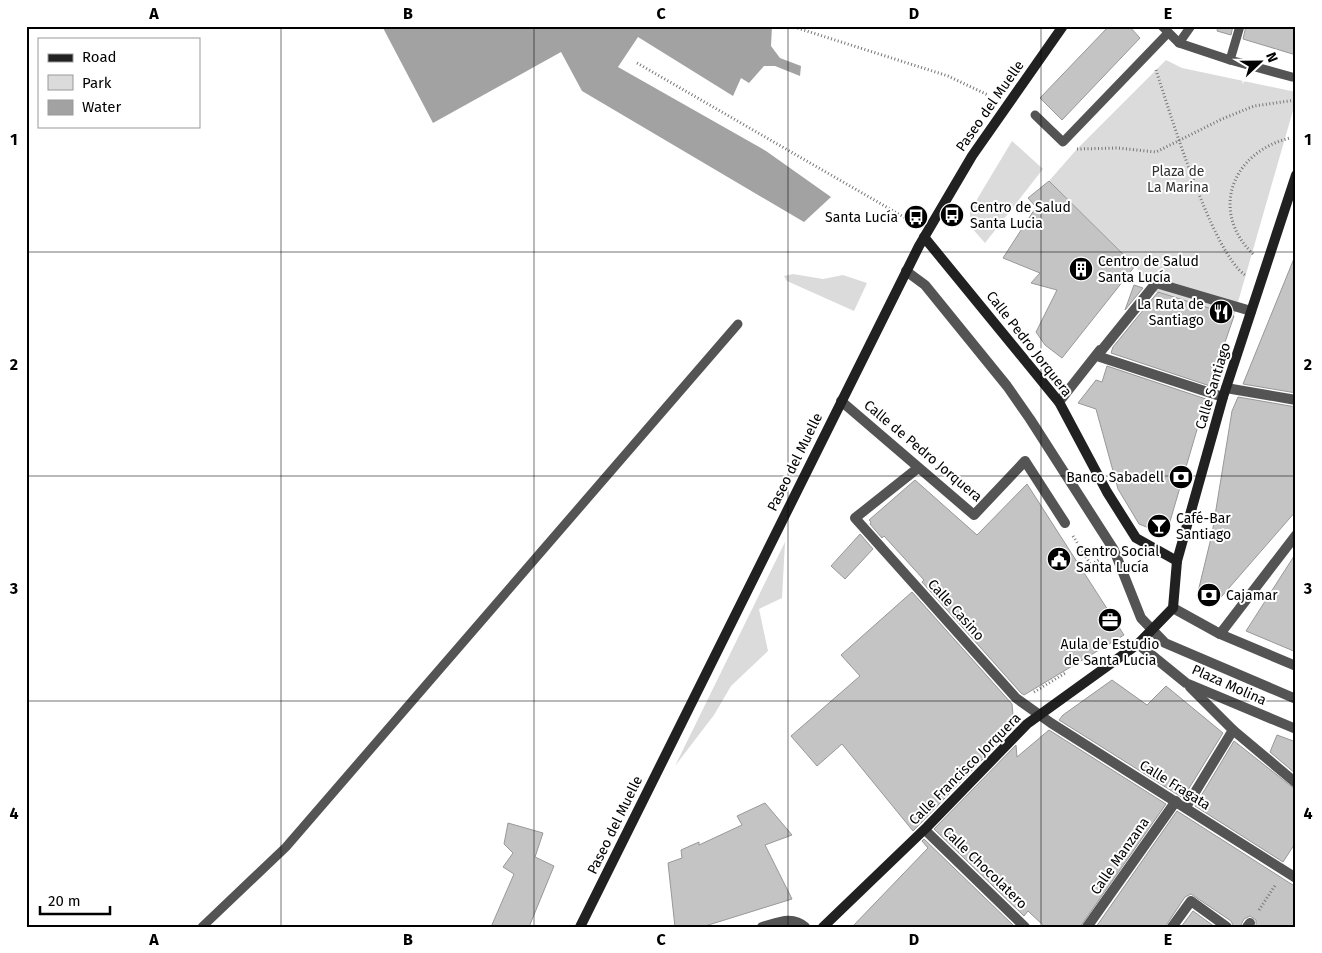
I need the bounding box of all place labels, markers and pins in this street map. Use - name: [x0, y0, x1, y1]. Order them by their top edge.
- place label: Centro de Salud Santa Lucia: [970, 199, 1071, 232]
- bus stop icon: Centro de Salud Santa Lucia: [939, 202, 965, 228]
- bus stop icon: Santa Lucía: [903, 204, 929, 230]
- place label: Santa Lucía: [825, 209, 898, 226]
- place label: Centro de Salud Santa Lucía: [1098, 253, 1199, 286]
- building icon: Centro de Salud Santa Lucía: [1068, 256, 1094, 282]
- place label: La Ruta de Santiago: [1137, 296, 1204, 329]
- restaurant icon: La Ruta de Santiago: [1208, 299, 1234, 325]
- bank icon: Banco Sabadell: [1168, 464, 1194, 490]
- place label: Banco Sabadell: [1066, 469, 1164, 486]
- place label: Café-Bar Santiago: [1176, 510, 1231, 543]
- bar icon: Café-Bar Santiago: [1146, 513, 1172, 539]
- place label: Centro Social Santa Lucía: [1076, 543, 1159, 576]
- public building icon: Centro Social Santa Lucía: [1046, 546, 1072, 572]
- bank icon: Cajamar: [1196, 582, 1222, 608]
- place label: Cajamar: [1226, 587, 1278, 604]
- office icon: Aula de Estudio de Santa Lucia: [1097, 607, 1123, 633]
- place label: Aula de Estudio de Santa Lucia: [1061, 636, 1159, 669]

